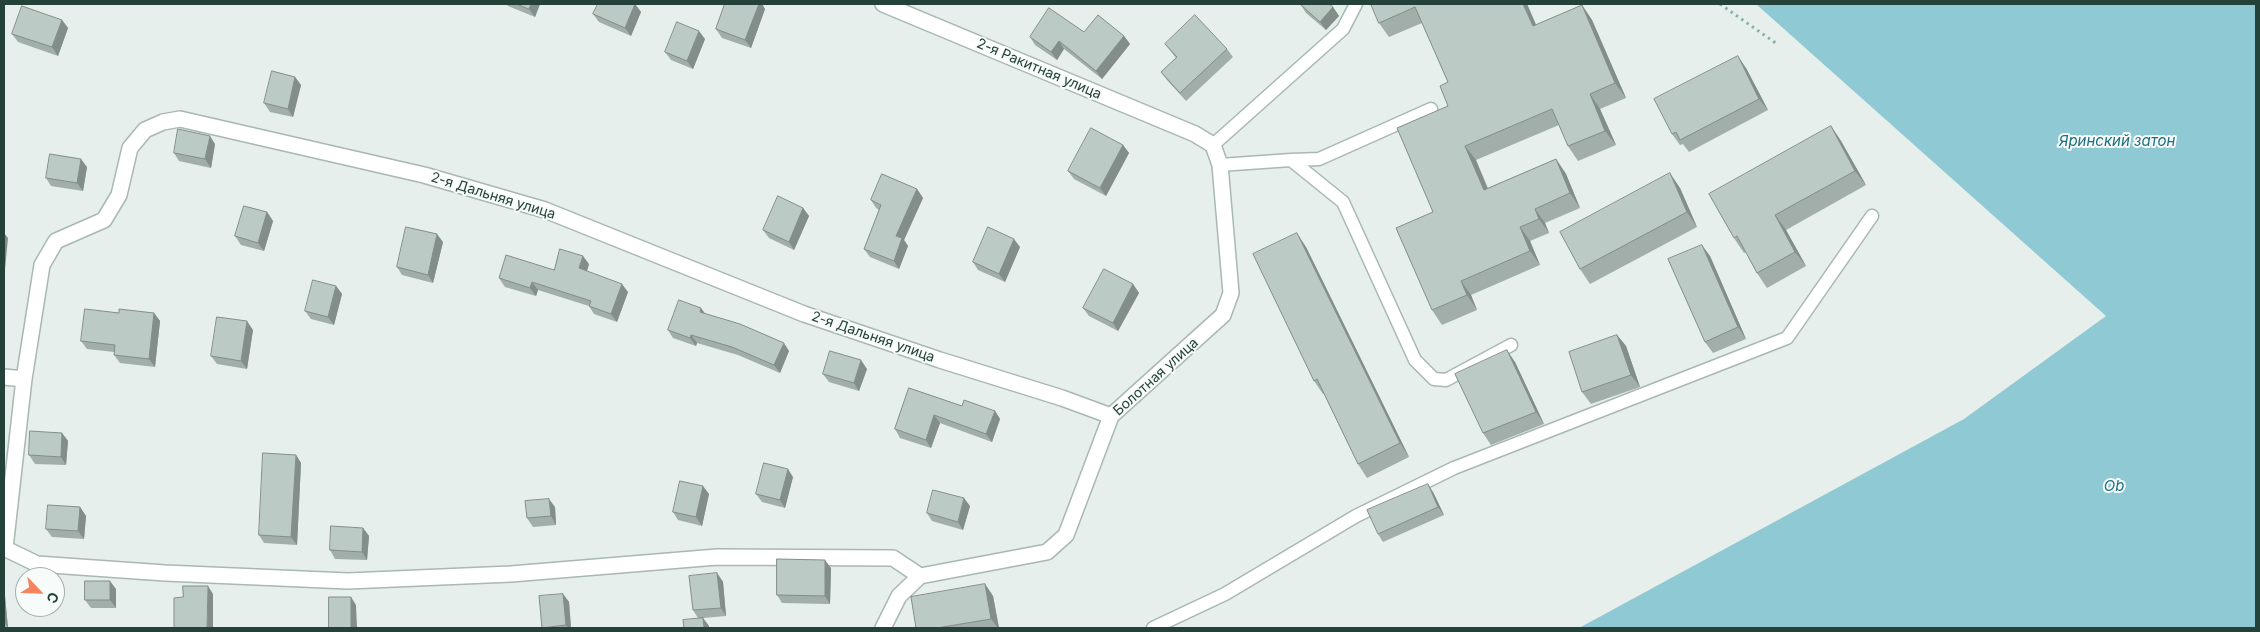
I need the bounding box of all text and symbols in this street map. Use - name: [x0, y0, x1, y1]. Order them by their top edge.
- street label: 2-я Ракитная улица: [974, 35, 1104, 103]
- water label: Яринский затон: [2059, 132, 2175, 150]
- street label: 2-я Дальняя улица: [429, 169, 557, 223]
- street label: 2-я Дальняя улица: [809, 308, 937, 366]
- street label: Болотная улица: [1110, 335, 1202, 419]
- water label: Ob: [2104, 477, 2124, 495]
- north arrow: [15, 567, 65, 617]
- text: С: [43, 590, 63, 606]

